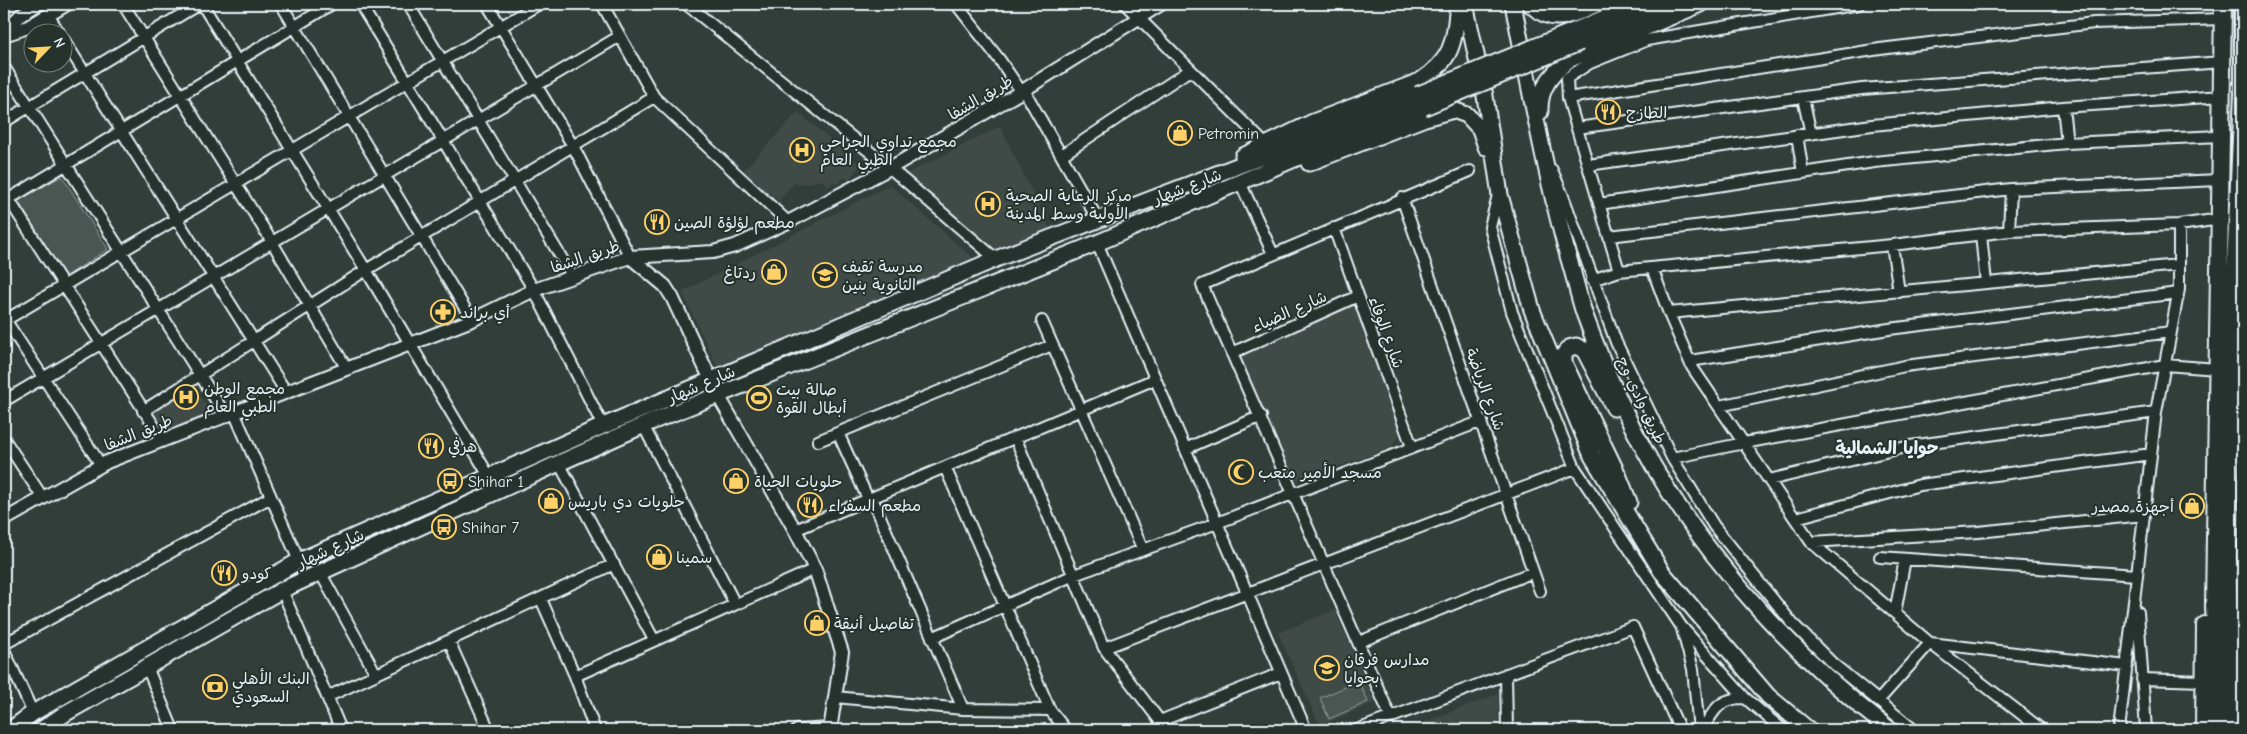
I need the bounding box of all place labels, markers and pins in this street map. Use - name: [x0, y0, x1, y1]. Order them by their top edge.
- restaurant icon: الطازج: [1595, 99, 1621, 125]
- place label: الطازج: [1626, 104, 1667, 123]
- shop icon: Petromin: [1167, 120, 1193, 146]
- place label: Petromin: [1198, 125, 1259, 143]
- place label: مجمع تداوي الجراحي الطبي العام: [820, 133, 957, 174]
- hospital icon: مجمع تداوي الجراحي الطبي العام: [789, 137, 815, 163]
- place label: مركز الرعاية الصحية الأولية وسط المدينة: [1006, 187, 1132, 224]
- hospital icon: مركز الرعاية الصحية الأولية وسط المدينة: [975, 191, 1001, 217]
- restaurant icon: مطعم لؤلؤة الصين: [644, 209, 670, 235]
- place label: مطعم لؤلؤة الصين: [674, 214, 795, 235]
- place label: مدرسة ثقيف الثانوية بنين: [842, 258, 923, 295]
- shop icon: ردتاغ: [761, 259, 787, 285]
- school or university icon: مدرسة ثقيف الثانوية بنين: [812, 262, 838, 288]
- place label: ردتاغ: [724, 264, 756, 284]
- pharmacy icon: أي براند: [430, 299, 456, 325]
- place label: أي براند: [460, 304, 510, 324]
- place label: مجمع الوطن الطبي العام: [204, 380, 285, 421]
- place label: صالة بيت أبطال القوة: [776, 381, 846, 418]
- hospital icon: مجمع الوطن الطبي العام: [173, 384, 199, 410]
- sports icon: صالة بيت أبطال القوة: [746, 385, 772, 411]
- restaurant icon: هرفي: [418, 433, 444, 459]
- place label: هرفي: [448, 437, 477, 458]
- mosque icon: مسجد الأمير متعب: [1228, 459, 1254, 485]
- place label: مسجد الأمير متعب: [1258, 462, 1382, 482]
- bus stop icon: Shihar 1: [437, 468, 463, 494]
- shop icon: حلويات الحياة: [723, 468, 749, 494]
- place label: Shihar 1: [468, 473, 524, 491]
- place label: حلويات الحياة: [754, 473, 843, 492]
- shop icon: حلويات دي باريس: [538, 488, 564, 514]
- restaurant icon: مطعم السفراء: [797, 492, 823, 518]
- place label: حلويات دي باريس: [568, 493, 685, 513]
- shop icon: أجهزة مصدر: [2179, 493, 2205, 519]
- place label: مطعم السفراء: [828, 497, 921, 518]
- place label: أجهزة مصدر: [2090, 498, 2174, 516]
- bus stop icon: Shihar 7: [431, 514, 457, 540]
- place label: Shihar 7: [462, 519, 520, 537]
- shop icon: سمينا: [646, 544, 672, 570]
- place label: سمينا: [676, 549, 712, 567]
- restaurant icon: كودو: [211, 560, 237, 586]
- place label: كودو: [240, 565, 271, 584]
- shop icon: تفاصيل أنيقة: [804, 610, 830, 636]
- place label: تفاصيل أنيقة: [834, 615, 914, 633]
- place label: مدارس فرقان بحوايا: [1344, 651, 1430, 688]
- school or university icon: مدارس فرقان بحوايا: [1314, 655, 1340, 681]
- place label: البنك الأهلي السعودي: [232, 668, 310, 708]
- bank icon: البنك الأهلي السعودي: [202, 674, 228, 700]

